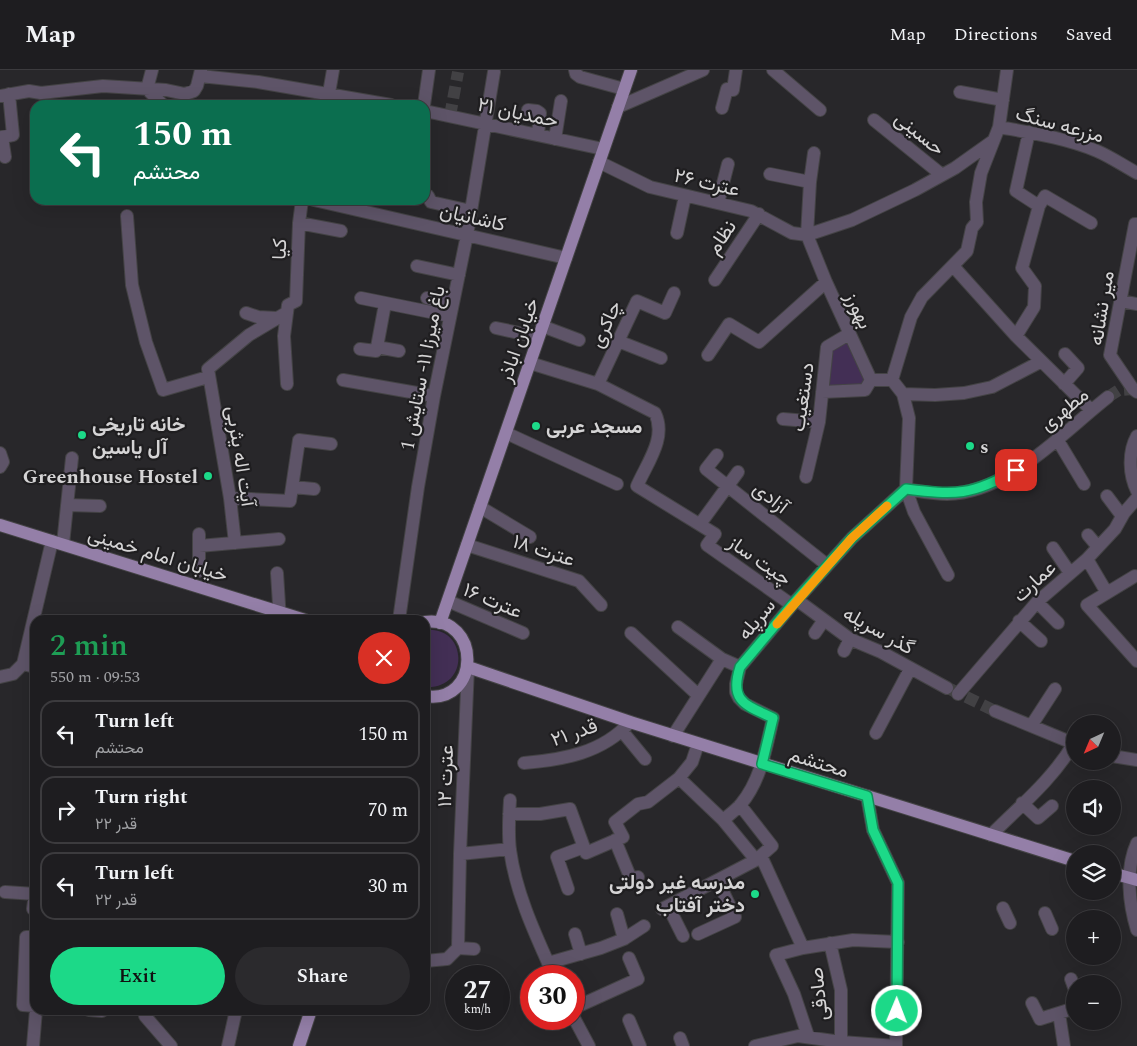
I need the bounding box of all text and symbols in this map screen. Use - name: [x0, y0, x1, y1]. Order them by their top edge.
- text: Map: [25, 17, 75, 53]
- text: Map: [890, 21, 926, 48]
- text: Directions: [954, 21, 1038, 48]
- text: Saved: [1066, 21, 1112, 48]
- street label: حمدیان ۲۱: [475, 90, 561, 136]
- street label: مزرعه سنگ: [1012, 99, 1107, 151]
- street label: حسینی: [888, 104, 951, 163]
- text: 150 m: [133, 108, 232, 161]
- icon: left: [50, 120, 115, 185]
- text: محتشم: [133, 156, 200, 189]
- street label: عترت ۲۶: [671, 161, 743, 205]
- street label: کاشانیان: [437, 196, 509, 240]
- street label: نظام: [699, 214, 744, 261]
- street label: کیا: [265, 238, 295, 260]
- street label: میر نشانه: [1081, 269, 1123, 348]
- street label: باغ میرزا ۱۱- ستایش 1: [392, 283, 454, 453]
- street label: بهورز: [836, 286, 880, 334]
- street label: خیابان اباذر: [490, 294, 547, 388]
- street label: چاکری: [582, 296, 630, 353]
- street label: دستغیب: [783, 360, 823, 434]
- street label: مطهری: [1033, 381, 1096, 439]
- street label: آیت اله یثربی: [217, 404, 263, 510]
- place label: خانه تاریخی آل یاسین: [92, 410, 185, 463]
- place label: مسجد عربی: [546, 412, 643, 442]
- marker: مسجد عربی: [530, 420, 542, 432]
- marker: خانه تاریخی آل یاسین: [76, 429, 88, 441]
- place label: s: [980, 432, 989, 462]
- marker: s: [964, 440, 976, 452]
- pin: [995, 449, 1037, 491]
- icon: arrive: [1002, 456, 1030, 484]
- place label: Greenhouse Hostel: [23, 462, 198, 492]
- marker: Greenhouse Hostel: [202, 470, 214, 482]
- street label: آزادی: [746, 474, 796, 522]
- street label: خیابان امام خمینی: [84, 519, 231, 590]
- street label: عترت ۱۸: [509, 527, 579, 575]
- street label: چیت ساز: [720, 527, 798, 594]
- street label: عمارت: [1006, 554, 1063, 610]
- street label: عترت ۱۶: [458, 575, 527, 627]
- street label: سرپله: [730, 592, 783, 647]
- street label: گذر سرپله: [837, 599, 920, 663]
- text: 2 min: [50, 623, 128, 669]
- button: close: [358, 632, 410, 684]
- text: 550 m · 09:53: [50, 665, 140, 689]
- text: Turn left: [95, 707, 174, 736]
- street label: قدر ۲۱: [547, 711, 602, 755]
- north arrow: [1066, 715, 1121, 770]
- map controls: [1066, 715, 1121, 1030]
- icon: left: [52, 720, 80, 748]
- text: 150 m: [358, 720, 408, 749]
- text: محتشم: [95, 736, 144, 760]
- street label: محتشم: [785, 740, 852, 786]
- street label: عترت ۱۲: [430, 744, 462, 808]
- button: sound: [1066, 780, 1121, 835]
- text: Turn right: [95, 783, 188, 812]
- icon: right: [52, 796, 80, 824]
- text: 70 m: [368, 796, 408, 825]
- text: قدر ۲۲: [95, 812, 137, 836]
- button: layers: [1066, 845, 1121, 900]
- text: Turn left: [95, 859, 174, 888]
- place label: مدرسه غیر دولتی دختر آفتاب: [609, 868, 745, 921]
- icon: left: [52, 872, 80, 900]
- text: 30 m: [368, 872, 408, 901]
- text: قدر ۲۲: [95, 888, 137, 912]
- marker: مدرسه غیر دولتی دختر آفتاب: [749, 888, 761, 900]
- button: +: [1066, 910, 1121, 965]
- button: Exit: [50, 947, 225, 1005]
- button: Share: [235, 947, 410, 1005]
- speed limit sign: 30: [520, 965, 585, 1030]
- street label: صادقی: [801, 966, 837, 1022]
- text: 27: [463, 972, 492, 1010]
- button: −: [1066, 975, 1121, 1030]
- position arrow: [870, 984, 922, 1036]
- text: km/h: [464, 1000, 491, 1019]

